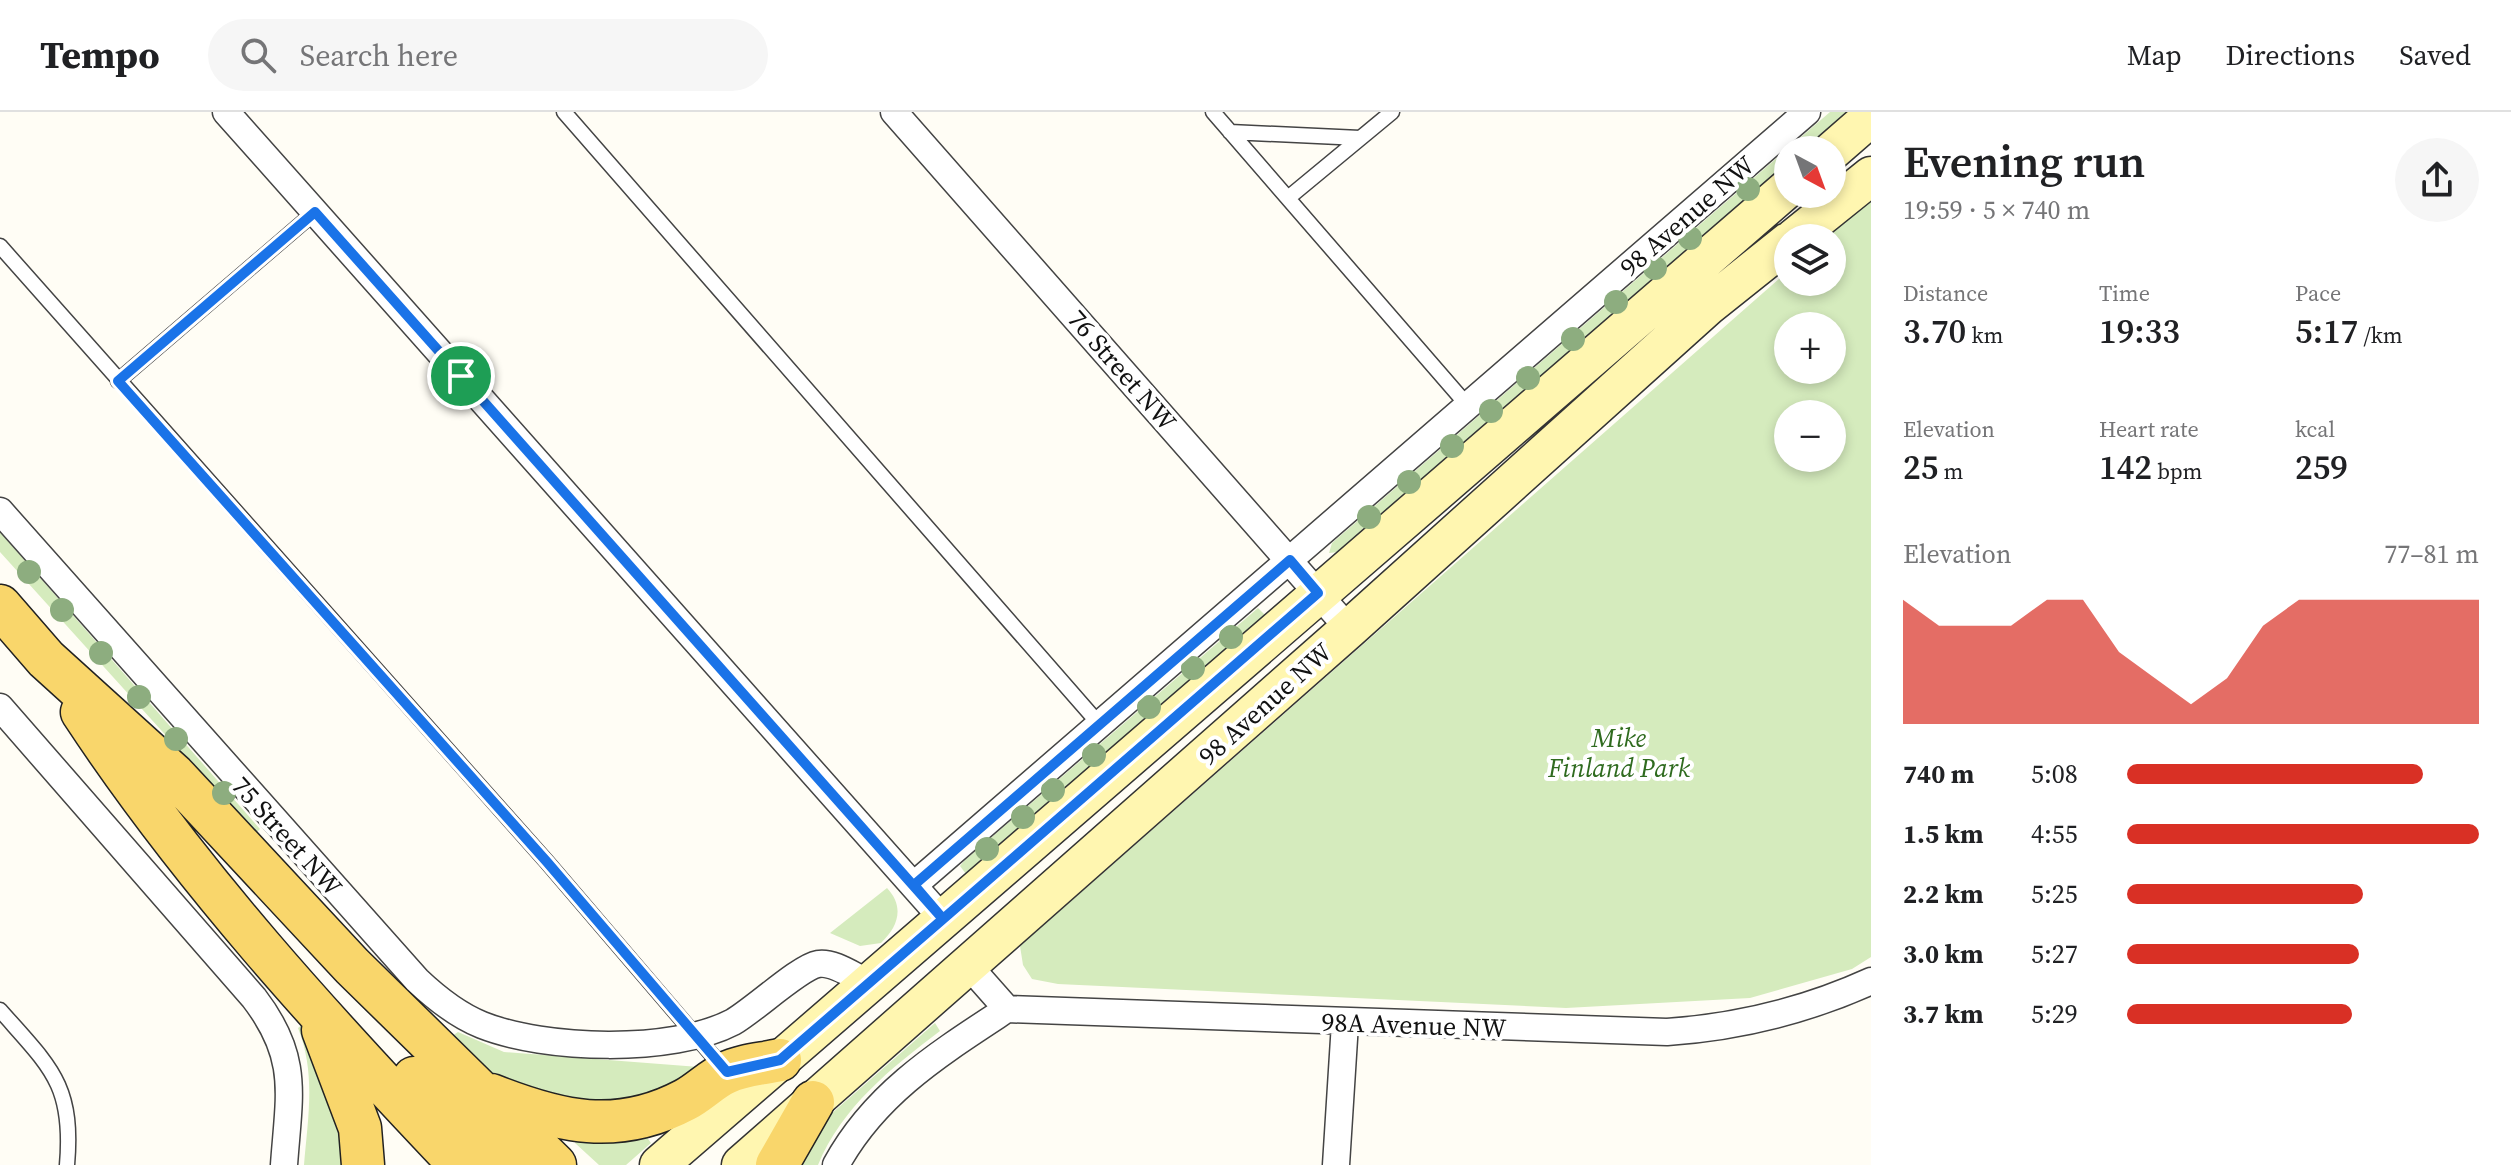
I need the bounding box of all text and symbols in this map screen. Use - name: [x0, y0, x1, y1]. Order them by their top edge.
- search box: [208, 19, 768, 91]
- text: Tempo: [40, 29, 160, 81]
- icon: search: [236, 33, 280, 77]
- text: Search here: [300, 35, 458, 76]
- text: Map: [2127, 36, 2182, 74]
- text: Directions: [2226, 36, 2355, 74]
- text: Saved: [2399, 36, 2471, 74]
- text: Evening run: [1903, 131, 2145, 192]
- north arrow: [1774, 136, 1846, 208]
- map controls: [1774, 136, 1846, 472]
- button: share: [2395, 138, 2479, 222]
- street label: 98 Avenue NW: [1612, 147, 1762, 285]
- text: 19:59 · 5 × 740 m: [1903, 192, 2090, 228]
- button: layers: [1774, 224, 1846, 296]
- text: Distance: [1903, 278, 1988, 308]
- text: Time: [2099, 278, 2150, 308]
- text: Pace: [2295, 278, 2341, 308]
- street label: 76 Street NW: [1059, 302, 1185, 438]
- text: 3.70: [1903, 308, 1966, 354]
- text: 19:33: [2099, 308, 2180, 354]
- text: 5:17: [2295, 308, 2358, 354]
- button: +: [1774, 312, 1846, 384]
- text: km: [1966, 320, 2003, 350]
- text: /km: [2358, 320, 2403, 350]
- pin: [427, 342, 495, 410]
- icon: arrive: [439, 354, 483, 398]
- button: −: [1774, 400, 1846, 472]
- text: Elevation: [1903, 414, 1995, 444]
- text: Heart rate: [2099, 414, 2199, 444]
- text: kcal: [2295, 414, 2335, 444]
- text: 25: [1903, 444, 1938, 490]
- text: 142: [2099, 444, 2152, 490]
- text: 259: [2295, 444, 2348, 490]
- text: m: [1938, 456, 1963, 486]
- text: bpm: [2152, 456, 2202, 486]
- text: Elevation: [1903, 536, 2012, 572]
- text: 77–81 m: [2384, 536, 2479, 572]
- street label: 98 Avenue NW: [1191, 635, 1339, 773]
- park label: Mike Finland Park: [1547, 720, 1691, 786]
- text: 740 m: [1903, 756, 1974, 792]
- text: 5:08: [2031, 756, 2078, 792]
- street label: 75 Street NW: [224, 768, 350, 904]
- text: 1.5 km: [1903, 816, 1984, 852]
- text: 4:55: [2031, 816, 2078, 852]
- text: 2.2 km: [1903, 876, 1984, 912]
- text: 5:25: [2031, 876, 2078, 912]
- text: 3.0 km: [1903, 936, 1984, 972]
- text: 5:27: [2031, 936, 2078, 972]
- text: 3.7 km: [1903, 996, 1984, 1032]
- text: 5:29: [2031, 996, 2078, 1032]
- street label: 98A Avenue NW: [1321, 1004, 1507, 1046]

